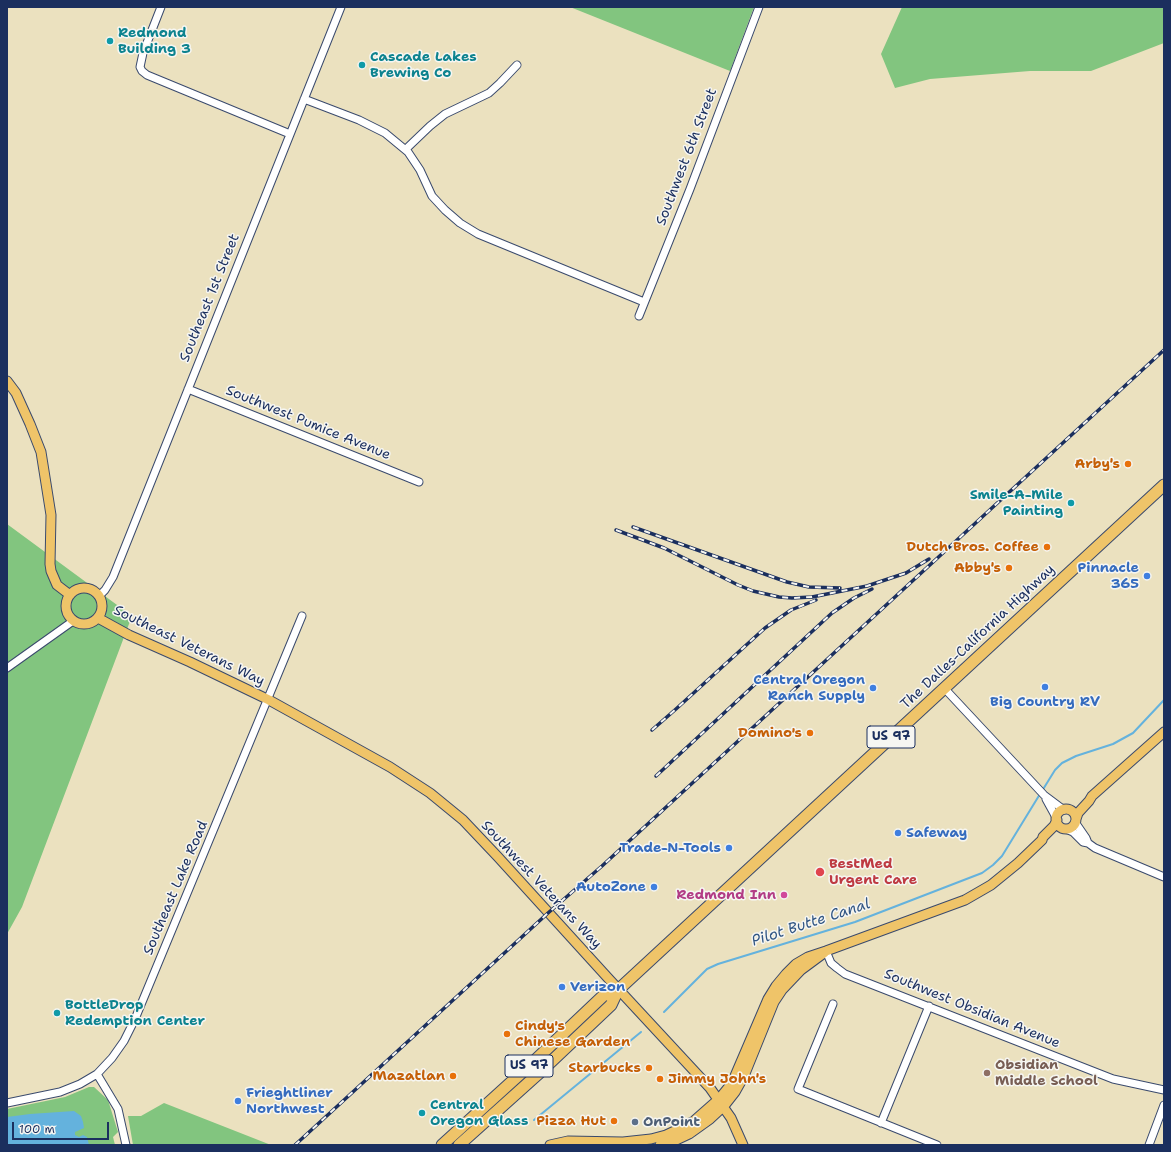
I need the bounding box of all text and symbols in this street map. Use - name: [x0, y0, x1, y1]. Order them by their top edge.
- place label: Redmond Building 3: [118, 25, 191, 58]
- marker: Redmond Building 3: [105, 36, 115, 46]
- place label: Cascade Lakes Brewing Co: [370, 49, 477, 82]
- marker: Cascade Lakes Brewing Co: [357, 60, 367, 70]
- street label: Southwest 6th Street: [653, 86, 721, 228]
- street label: Southeast 1st Street: [177, 232, 243, 364]
- street label: Southwest Pumice Avenue: [223, 382, 393, 464]
- place label: Arby's: [1075, 456, 1120, 472]
- marker: Arby's: [1123, 459, 1133, 469]
- place label: Smile-A-Mile Painting: [970, 487, 1063, 520]
- marker: Smile-A-Mile Painting: [1066, 498, 1076, 508]
- place label: Dutch Bros. Coffee: [906, 539, 1039, 555]
- marker: Dutch Bros. Coffee: [1042, 542, 1052, 552]
- place label: Abby's: [954, 560, 1001, 576]
- place label: Pinnacle 365: [1078, 560, 1139, 592]
- street label: The Dalles-California Highway: [898, 561, 1058, 713]
- marker: Abby's: [1004, 563, 1014, 573]
- marker: Pinnacle 365: [1142, 571, 1152, 581]
- street label: Southeast Veterans Way: [111, 602, 267, 690]
- place label: Central Oregon Ranch Supply: [753, 672, 865, 704]
- marker: Big Country RV: [1040, 682, 1050, 692]
- marker: Central Oregon Ranch Supply: [868, 683, 878, 693]
- place label: Big Country RV: [990, 694, 1100, 710]
- place label: Domino's: [738, 725, 802, 741]
- road number: US 97: [867, 726, 915, 748]
- marker: Domino's: [805, 728, 815, 738]
- street label: Southwest Veterans Way: [477, 817, 605, 953]
- street label: Southeast Lake Road: [140, 818, 212, 958]
- place label: Safeway: [906, 825, 967, 841]
- marker: Safeway: [893, 828, 903, 838]
- place label: Trade-N-Tools: [619, 840, 721, 856]
- marker: Trade-N-Tools: [724, 843, 734, 853]
- place label: BestMed Urgent Care: [829, 856, 917, 888]
- marker: BestMed Urgent Care: [814, 866, 826, 878]
- place label: AutoZone: [576, 879, 646, 895]
- marker: AutoZone: [649, 882, 659, 892]
- place label: Redmond Inn: [676, 887, 776, 903]
- marker: Redmond Inn: [779, 890, 789, 900]
- water label: Pilot Butte Canal: [749, 895, 873, 951]
- street label: Southwest Obsidian Avenue: [882, 966, 1062, 1052]
- place label: Verizon: [570, 979, 625, 995]
- marker: Verizon: [557, 982, 567, 992]
- place label: BottleDrop Redemption Center: [65, 997, 205, 1030]
- marker: BottleDrop Redemption Center: [52, 1008, 62, 1018]
- place label: Cindy's Chinese Garden: [515, 1018, 630, 1050]
- marker: Cindy's Chinese Garden: [502, 1029, 512, 1039]
- road number: US 97: [505, 1055, 553, 1077]
- place label: Obsidian Middle School: [995, 1057, 1098, 1090]
- place label: Starbucks: [568, 1060, 641, 1076]
- marker: Starbucks: [644, 1063, 654, 1073]
- place label: Mazatlan: [373, 1068, 445, 1084]
- marker: Obsidian Middle School: [982, 1068, 992, 1078]
- marker: Mazatlan: [448, 1071, 458, 1081]
- place label: Jimmy John's: [668, 1071, 766, 1087]
- marker: Jimmy John's: [655, 1074, 665, 1084]
- place label: Frieghtliner Northwest: [246, 1085, 333, 1118]
- marker: Frieghtliner Northwest: [233, 1096, 243, 1106]
- place label: Central Oregon Glass: [430, 1097, 528, 1130]
- marker: Central Oregon Glass: [417, 1108, 427, 1118]
- place label: Pizza Hut: [536, 1113, 606, 1129]
- scale bar: [14, 1114, 111, 1140]
- place label: OnPoint: [643, 1114, 700, 1130]
- marker: Pizza Hut: [609, 1116, 619, 1126]
- marker: OnPoint: [630, 1117, 640, 1127]
- text: 100 m: [19, 1121, 55, 1137]

